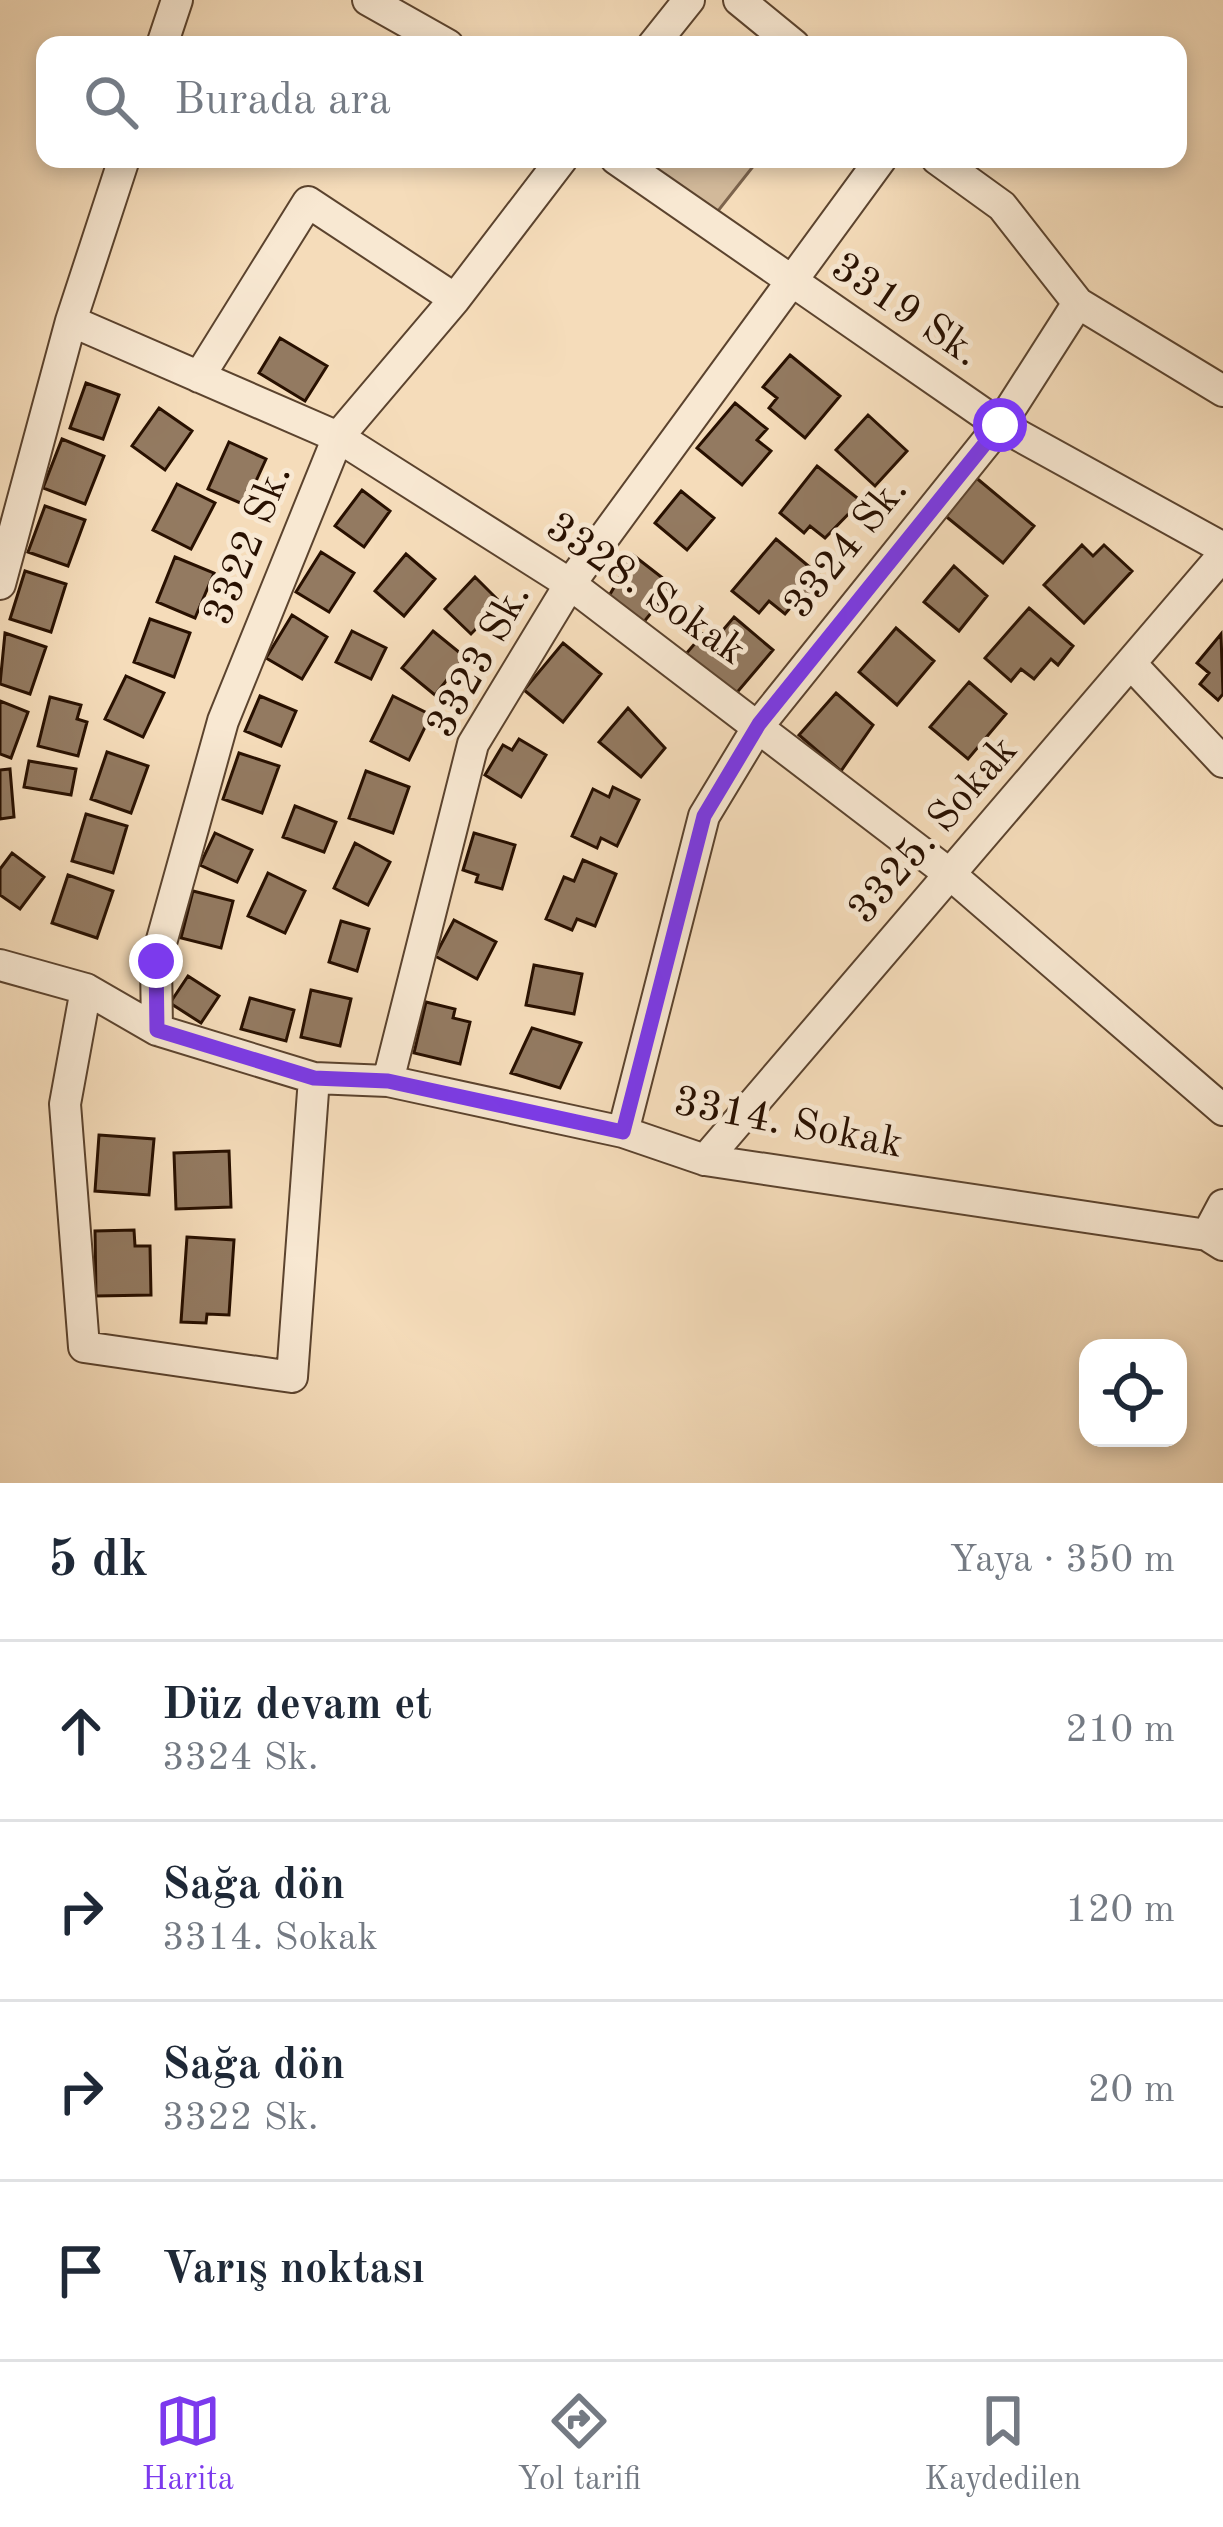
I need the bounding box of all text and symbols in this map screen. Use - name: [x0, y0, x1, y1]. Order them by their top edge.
- search box: [36, 36, 1187, 168]
- icon: search: [78, 69, 144, 135]
- text: Burada ara: [174, 79, 391, 124]
- street label: 3319 Sk.: [823, 246, 987, 376]
- route start: [973, 398, 1027, 452]
- street label: 3322 Sk.: [198, 459, 300, 631]
- street label: 3324 Sk.: [778, 469, 916, 627]
- street label: 3328. Sokak: [538, 506, 752, 674]
- street label: 3323 Sk.: [421, 577, 539, 745]
- street label: 3325. Sokak: [842, 730, 1026, 932]
- route end: [129, 934, 183, 988]
- street label: 3314. Sokak: [670, 1081, 906, 1167]
- map controls: [1079, 1339, 1187, 1447]
- button: locate: [1079, 1339, 1187, 1447]
- text: 5 dk: [48, 1536, 148, 1587]
- text: Yaya · 350 m: [949, 1541, 1175, 1580]
- text: Düz devam et: [162, 1684, 432, 1729]
- icon: ahead: [48, 1698, 114, 1764]
- text: 210 m: [1065, 1711, 1175, 1750]
- text: 3324 Sk.: [162, 1739, 319, 1778]
- text: Sağa dön: [162, 1864, 345, 1909]
- icon: right: [48, 1878, 114, 1944]
- text: 120 m: [1065, 1891, 1175, 1930]
- text: 3314. Sokak: [162, 1919, 378, 1958]
- text: Sağa dön: [162, 2044, 345, 2089]
- icon: right: [48, 2058, 114, 2124]
- text: 20 m: [1088, 2071, 1175, 2110]
- text: 3322 Sk.: [162, 2099, 319, 2138]
- icon: arrive: [48, 2238, 114, 2304]
- text: Varış noktası: [162, 2248, 425, 2293]
- tab: Harita: [142, 2388, 234, 2501]
- tab: Yol tarifi: [517, 2388, 641, 2501]
- tab: Kaydedilen: [924, 2388, 1081, 2501]

